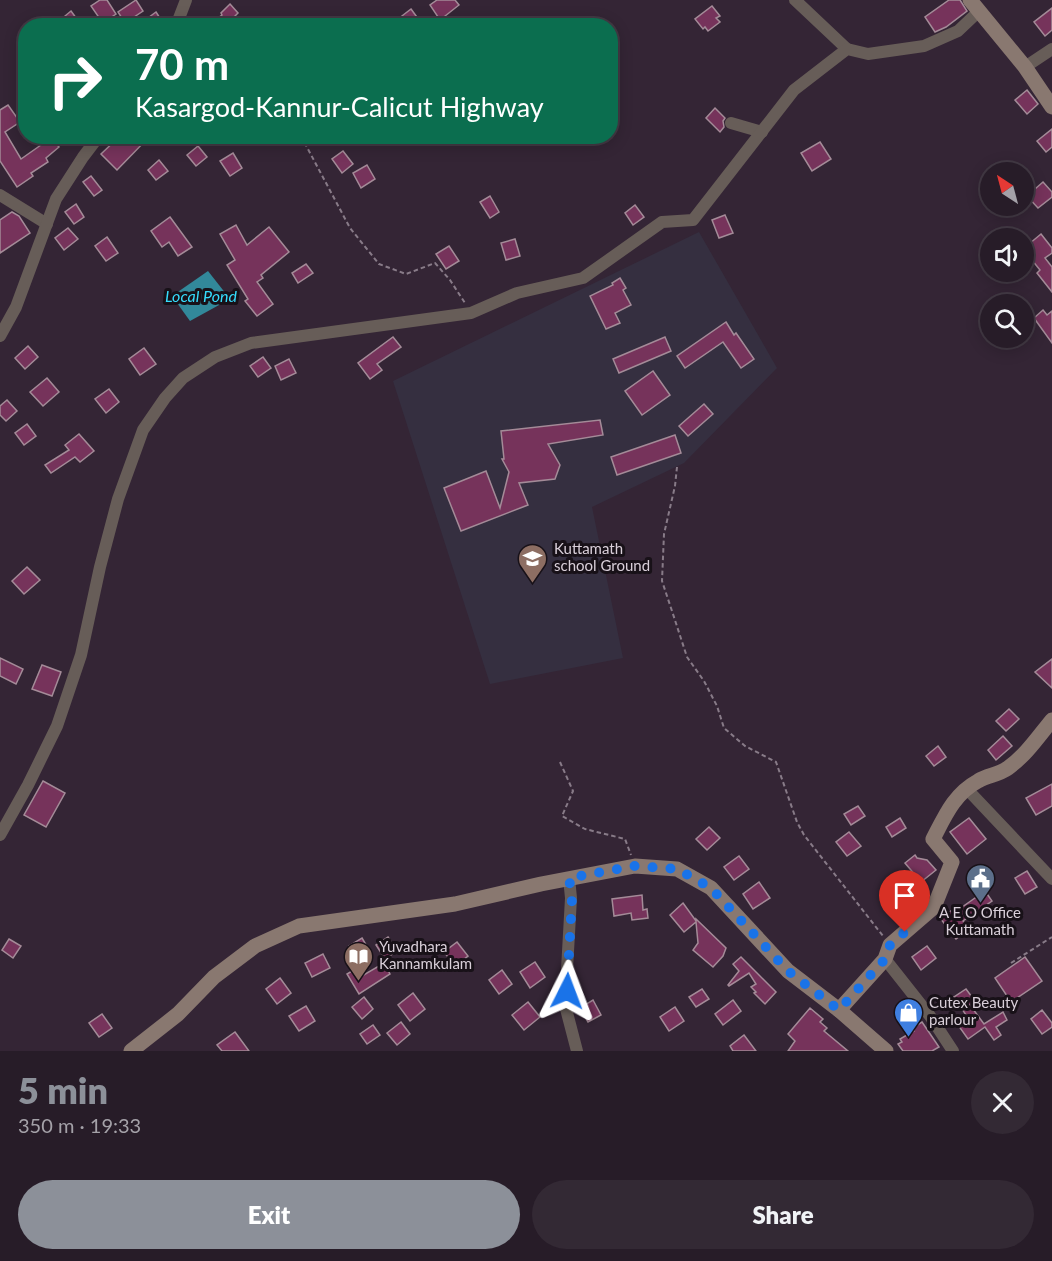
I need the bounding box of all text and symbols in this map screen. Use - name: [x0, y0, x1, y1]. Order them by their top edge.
- text: 70 m: [135, 39, 229, 89]
- icon: right: [36, 42, 114, 120]
- text: Kasargod-Kannur-Calicut Highway: [135, 90, 544, 123]
- north arrow: [980, 162, 1034, 216]
- map controls: [980, 162, 1034, 348]
- button: sound: [980, 228, 1034, 282]
- water label: Local Pond: [165, 286, 237, 305]
- button: search: [980, 294, 1034, 348]
- place label: Kuttamath school Ground: [554, 539, 650, 574]
- school or university icon: Kuttamath school Ground: [517, 542, 549, 584]
- public building icon: A E O Office Kuttamath: [964, 862, 996, 904]
- pin: [879, 870, 930, 932]
- icon: arrive: [888, 879, 921, 912]
- place label: A E O Office Kuttamath: [939, 903, 1021, 938]
- place label: Yuvadhara Kannamkulam: [379, 937, 472, 972]
- library icon: Yuvadhara Kannamkulam: [342, 940, 374, 982]
- position arrow: [535, 959, 599, 1023]
- place label: Cutex Beauty parlour: [929, 993, 1018, 1028]
- shop icon: Cutex Beauty parlour: [892, 996, 924, 1038]
- text: 5 min: [18, 1068, 108, 1112]
- button: close: [971, 1071, 1034, 1134]
- text: 350 m · 19:33: [18, 1113, 141, 1137]
- button: Exit: [18, 1180, 520, 1249]
- button: Share: [532, 1180, 1034, 1249]

